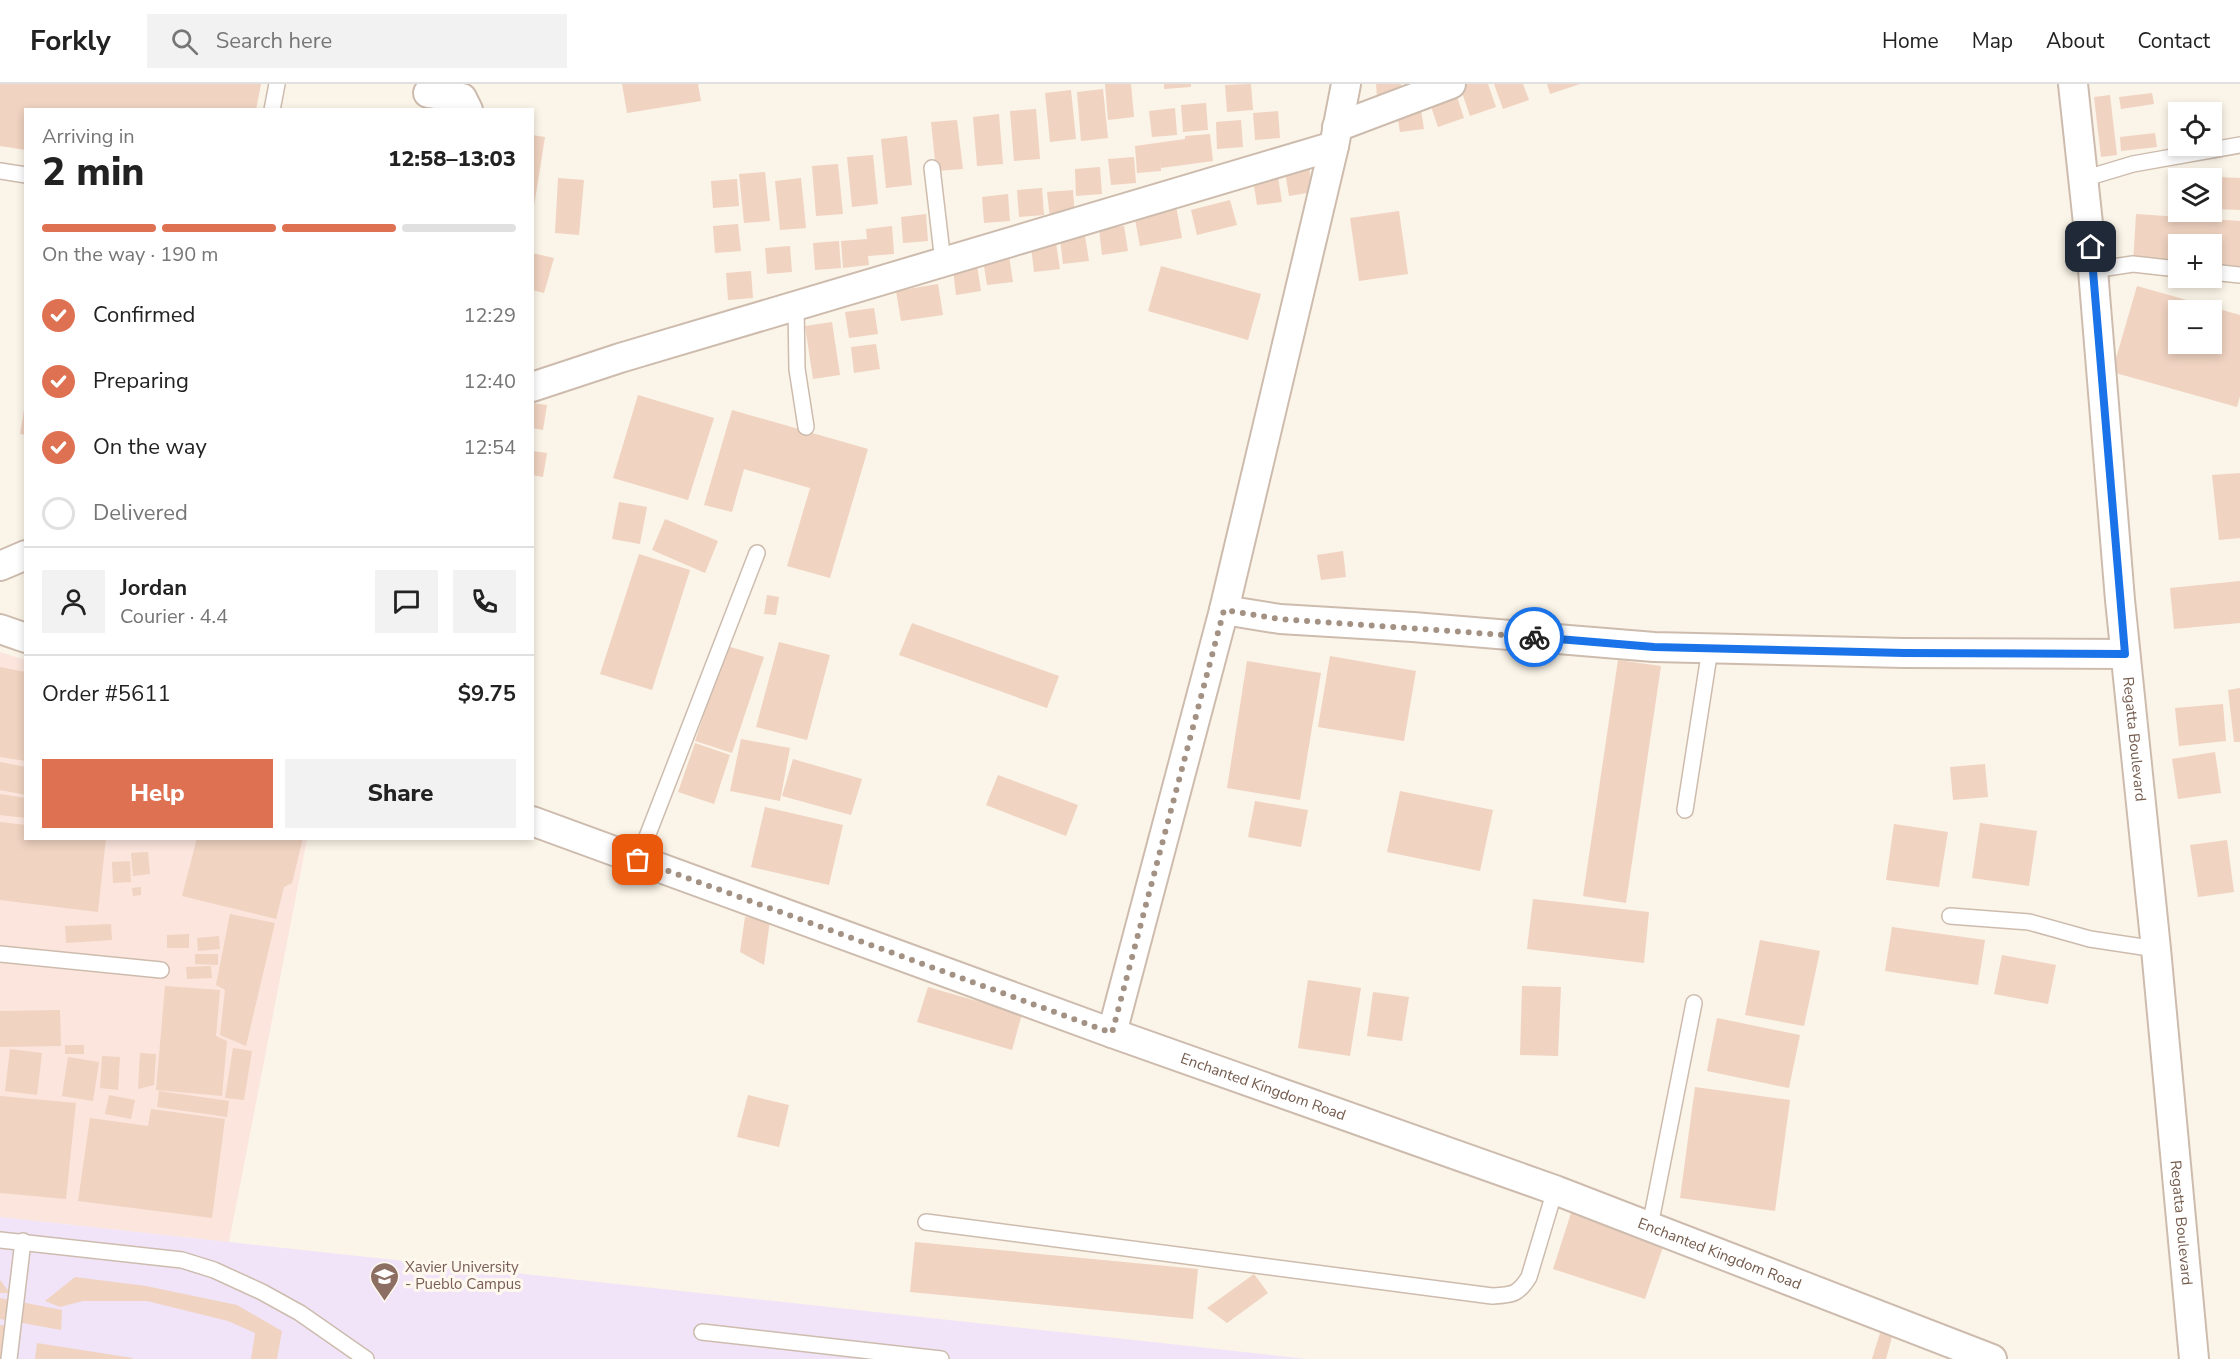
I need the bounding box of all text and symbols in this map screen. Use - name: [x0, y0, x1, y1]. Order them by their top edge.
- search box: [147, 14, 567, 68]
- text: Forkly: [30, 22, 111, 60]
- icon: search: [168, 25, 201, 58]
- text: Search here: [216, 26, 332, 56]
- text: Home: [1882, 27, 1939, 55]
- text: Map: [1972, 27, 2013, 55]
- text: About: [2046, 27, 2104, 55]
- text: Contact: [2137, 27, 2210, 55]
- map controls: [2168, 102, 2222, 354]
- button: locate: [2168, 102, 2222, 156]
- text: Arriving in: [42, 123, 135, 150]
- text: 12:58–13:03: [388, 144, 516, 174]
- text: 2 min: [42, 146, 145, 199]
- button: layers: [2168, 168, 2222, 222]
- pin: [2065, 221, 2116, 272]
- icon: home: [2074, 230, 2107, 263]
- button: +: [2168, 234, 2222, 288]
- text: On the way · 190 m: [42, 241, 218, 268]
- icon: check: [42, 299, 75, 332]
- text: Confirmed: [93, 300, 195, 330]
- button: −: [2168, 300, 2222, 354]
- text: 12:29: [463, 302, 516, 329]
- icon: check: [42, 365, 75, 398]
- text: Preparing: [93, 366, 189, 396]
- text: 12:40: [463, 368, 516, 395]
- icon: check: [42, 431, 75, 464]
- text: On the way: [93, 432, 207, 462]
- text: 12:54: [463, 434, 516, 461]
- text: Delivered: [93, 498, 188, 528]
- button: person: [42, 570, 105, 633]
- button: chat: [375, 570, 438, 633]
- button: phone: [453, 570, 516, 633]
- text: Jordan: [120, 573, 187, 603]
- text: Courier · 4.4: [120, 603, 228, 630]
- courier: [1504, 607, 1564, 667]
- icon: bike: [1518, 621, 1551, 654]
- street label: Regatta Boulevard: [2118, 676, 2151, 803]
- text: Order #5611: [42, 679, 171, 709]
- text: $9.75: [458, 679, 516, 709]
- button: Help: [42, 759, 273, 828]
- button: Share: [285, 759, 516, 828]
- pin: [612, 834, 663, 885]
- icon: bag: [621, 843, 654, 876]
- street label: Enchanted Kingdom Road: [1178, 1048, 1349, 1125]
- street label: Regatta Boulevard: [2166, 1159, 2197, 1286]
- street label: Enchanted Kingdom Road: [1635, 1213, 1804, 1294]
- place label: Xavier University - Pueblo Campus: [405, 1257, 521, 1294]
- school or university icon: Xavier University - Pueblo Campus: [368, 1260, 400, 1302]

